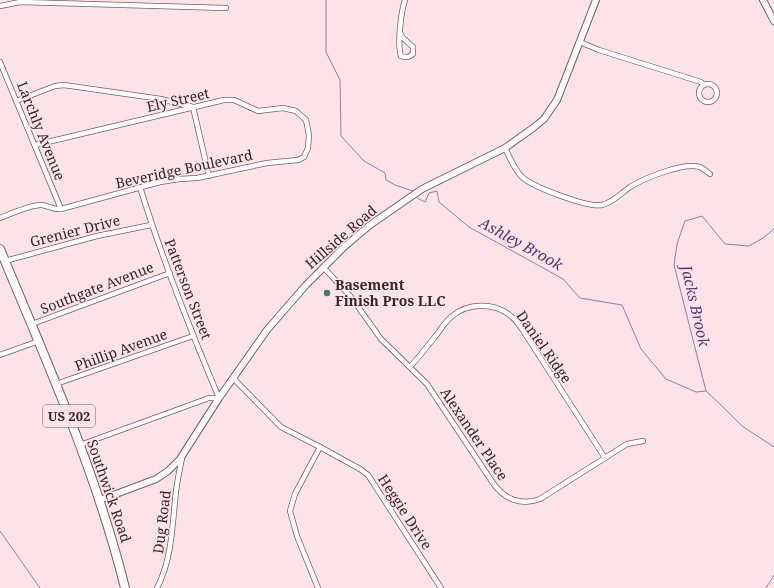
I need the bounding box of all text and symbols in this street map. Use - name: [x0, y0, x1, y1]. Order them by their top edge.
- street label: Larchly Avenue: [13, 79, 70, 183]
- street label: Ely Street: [145, 83, 211, 116]
- street label: Beveridge Boulevard: [114, 145, 255, 192]
- street label: Hillside Road: [301, 200, 381, 273]
- street label: Grenier Drive: [28, 210, 122, 251]
- water label: Ashley Brook: [475, 211, 567, 275]
- street label: Patterson Street: [161, 236, 216, 342]
- street label: Southgate Avenue: [37, 257, 156, 318]
- water label: Jacks Brook: [676, 260, 715, 349]
- place label: Basement Finish Pros LLC: [335, 275, 446, 310]
- marker: Basement Finish Pros LLC: [322, 288, 332, 298]
- street label: Daniel Ridge: [512, 307, 576, 387]
- street label: Phillip Avenue: [72, 324, 170, 375]
- street label: Alexander Place: [436, 384, 513, 484]
- road number: US 202: [43, 405, 95, 427]
- street label: Southwick Road: [83, 437, 136, 545]
- street label: Heggie Drive: [374, 470, 437, 553]
- street label: Dug Road: [148, 489, 175, 555]

